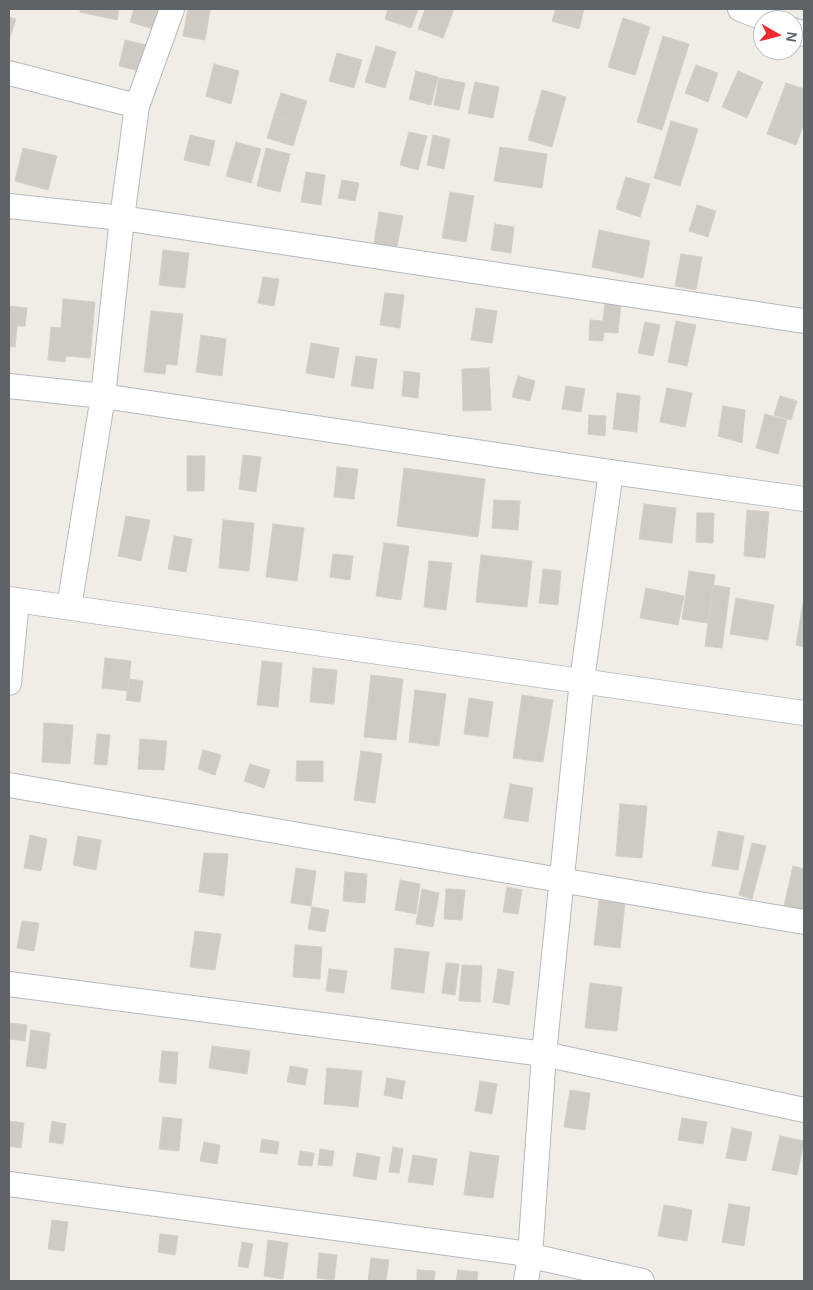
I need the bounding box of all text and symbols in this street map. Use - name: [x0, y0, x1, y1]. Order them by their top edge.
- north arrow: [753, 10, 803, 60]
- text: N: [783, 31, 800, 43]

